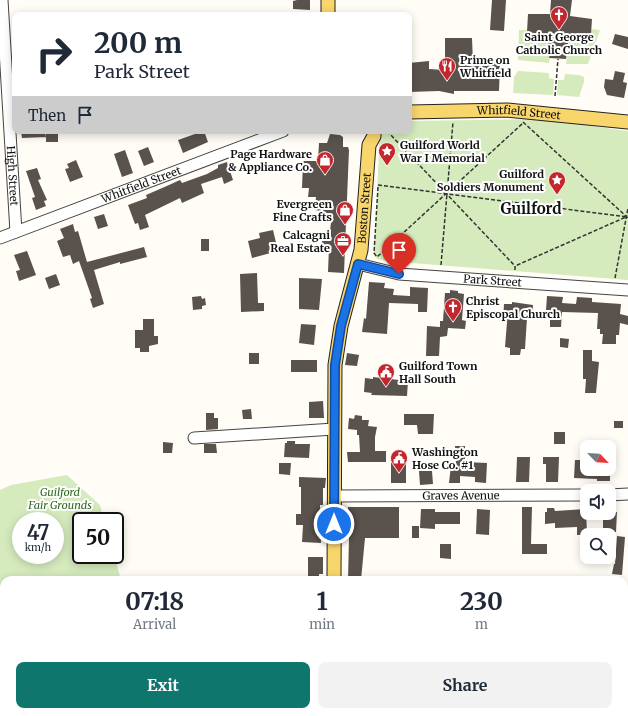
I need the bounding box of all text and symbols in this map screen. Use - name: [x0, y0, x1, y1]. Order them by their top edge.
- church icon: Saint George Catholic Church: [549, 5, 569, 30]
- text: 200 m: [94, 25, 182, 61]
- icon: right: [28, 28, 80, 80]
- place label: Saint George Catholic Church: [516, 30, 603, 57]
- place label: Prime on Whitfield: [459, 53, 512, 80]
- restaurant icon: Prime on Whitfield: [437, 56, 457, 81]
- text: Park Street: [94, 60, 190, 83]
- street label: Whitfield Street: [476, 103, 562, 122]
- icon: arrive: [74, 104, 96, 126]
- text: Then: [28, 106, 66, 125]
- place label: Guilford World War I Memorial: [399, 138, 485, 165]
- place icon: Guilford World War I Memorial: [377, 141, 397, 166]
- street label: High Street: [4, 145, 21, 207]
- place label: Page Hardware & Appliance Co.: [228, 147, 312, 174]
- shop icon: Page Hardware & Appliance Co.: [315, 150, 335, 175]
- street label: Whitfield Street: [99, 163, 184, 206]
- place label: Guilford Soldiers Monument: [437, 167, 545, 194]
- place icon: Guilford Soldiers Monument: [547, 170, 567, 195]
- street label: Boston Street: [354, 171, 374, 244]
- place label: Evergreen Fine Crafts: [273, 197, 333, 224]
- district label: Guilford: [501, 199, 561, 218]
- shop icon: Evergreen Fine Crafts: [335, 200, 355, 225]
- place label: Calcagni Real Estate: [270, 228, 330, 255]
- office icon: Calcagni Real Estate: [333, 231, 353, 256]
- pin: [382, 233, 416, 274]
- icon: arrive: [388, 239, 410, 261]
- street label: Park Street: [463, 272, 523, 290]
- place label: Christ Episcopal Church: [466, 294, 561, 321]
- church icon: Christ Episcopal Church: [443, 297, 463, 322]
- place label: Guilford Town Hall South: [399, 359, 478, 386]
- public building icon: Guilford Town Hall South: [376, 362, 396, 387]
- north arrow: [580, 440, 616, 476]
- map controls: [580, 440, 616, 564]
- place label: Washington Hose Co. #1: [411, 445, 479, 472]
- public building icon: Washington Hose Co. #1: [389, 448, 409, 473]
- button: sound: [580, 484, 616, 520]
- park label: Guilford Fair Grounds: [27, 485, 92, 512]
- street label: Graves Avenue: [422, 488, 500, 503]
- position arrow: [313, 503, 355, 545]
- speed limit sign: 50: [72, 512, 124, 564]
- text: 47: [27, 520, 49, 545]
- button: search: [580, 528, 616, 564]
- text: km/h: [25, 541, 51, 554]
- text: 07:18: [125, 586, 184, 617]
- text: 1: [317, 586, 328, 617]
- text: 230: [460, 586, 503, 617]
- text: Arrival: [133, 616, 176, 633]
- text: min: [309, 616, 335, 633]
- text: m: [475, 616, 488, 633]
- button: Exit: [16, 662, 310, 708]
- button: Share: [318, 662, 612, 708]

